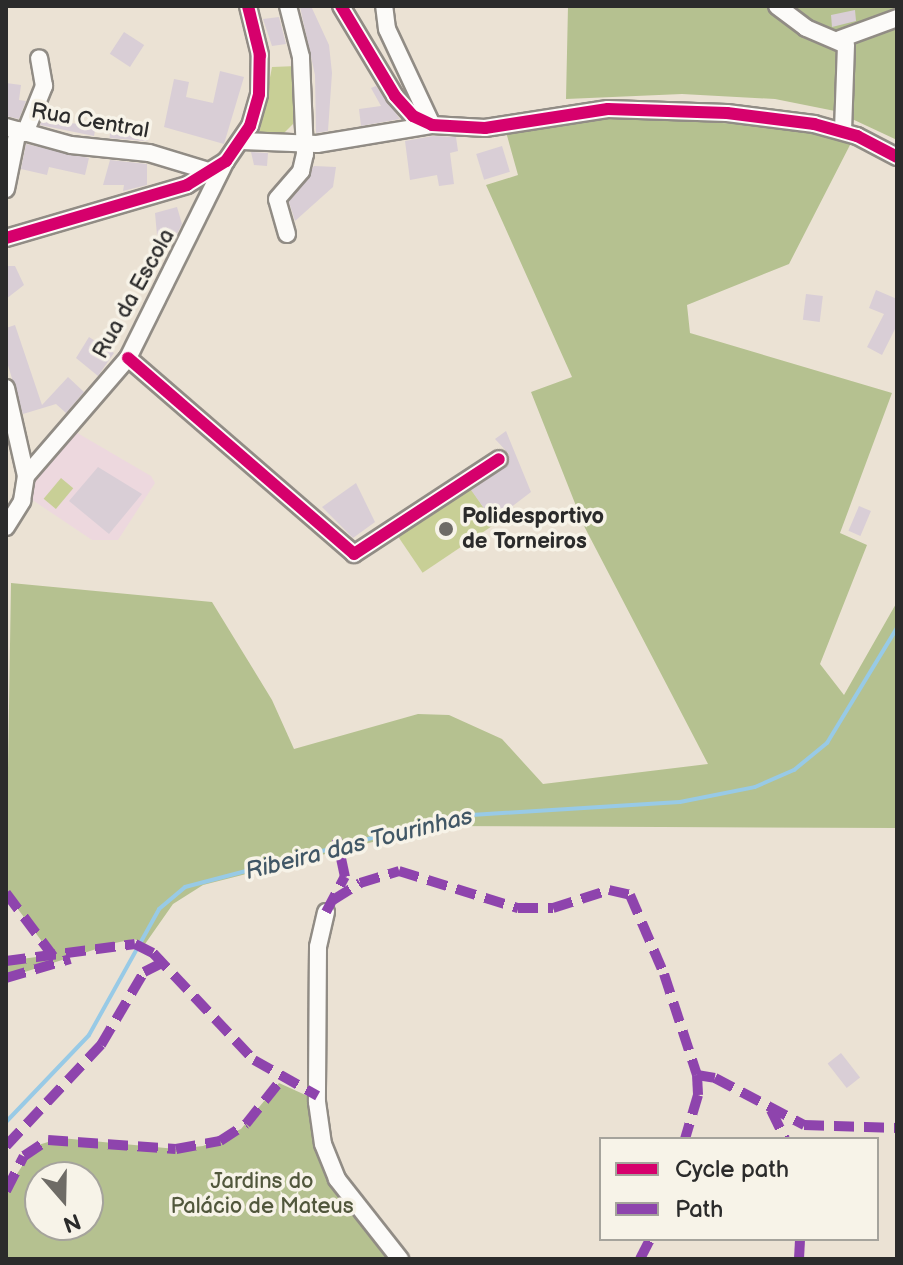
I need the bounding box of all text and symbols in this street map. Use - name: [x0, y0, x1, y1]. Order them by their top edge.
- street label: Rua Central: [29, 98, 151, 144]
- street label: Rua da Escola: [88, 225, 180, 363]
- place label: Polidesportivo de Torneiros: [462, 503, 604, 554]
- marker: Polidesportivo de Torneiros: [437, 520, 455, 538]
- water label: Ribeira das Tourinhas: [242, 802, 476, 886]
- legend: [599, 1137, 879, 1241]
- text: Cycle path: [675, 1155, 789, 1184]
- north arrow: [24, 1161, 104, 1241]
- park label: Jardins do Palácio de Mateus: [170, 1168, 354, 1220]
- text: Path: [675, 1195, 723, 1224]
- text: N: [59, 1207, 84, 1238]

